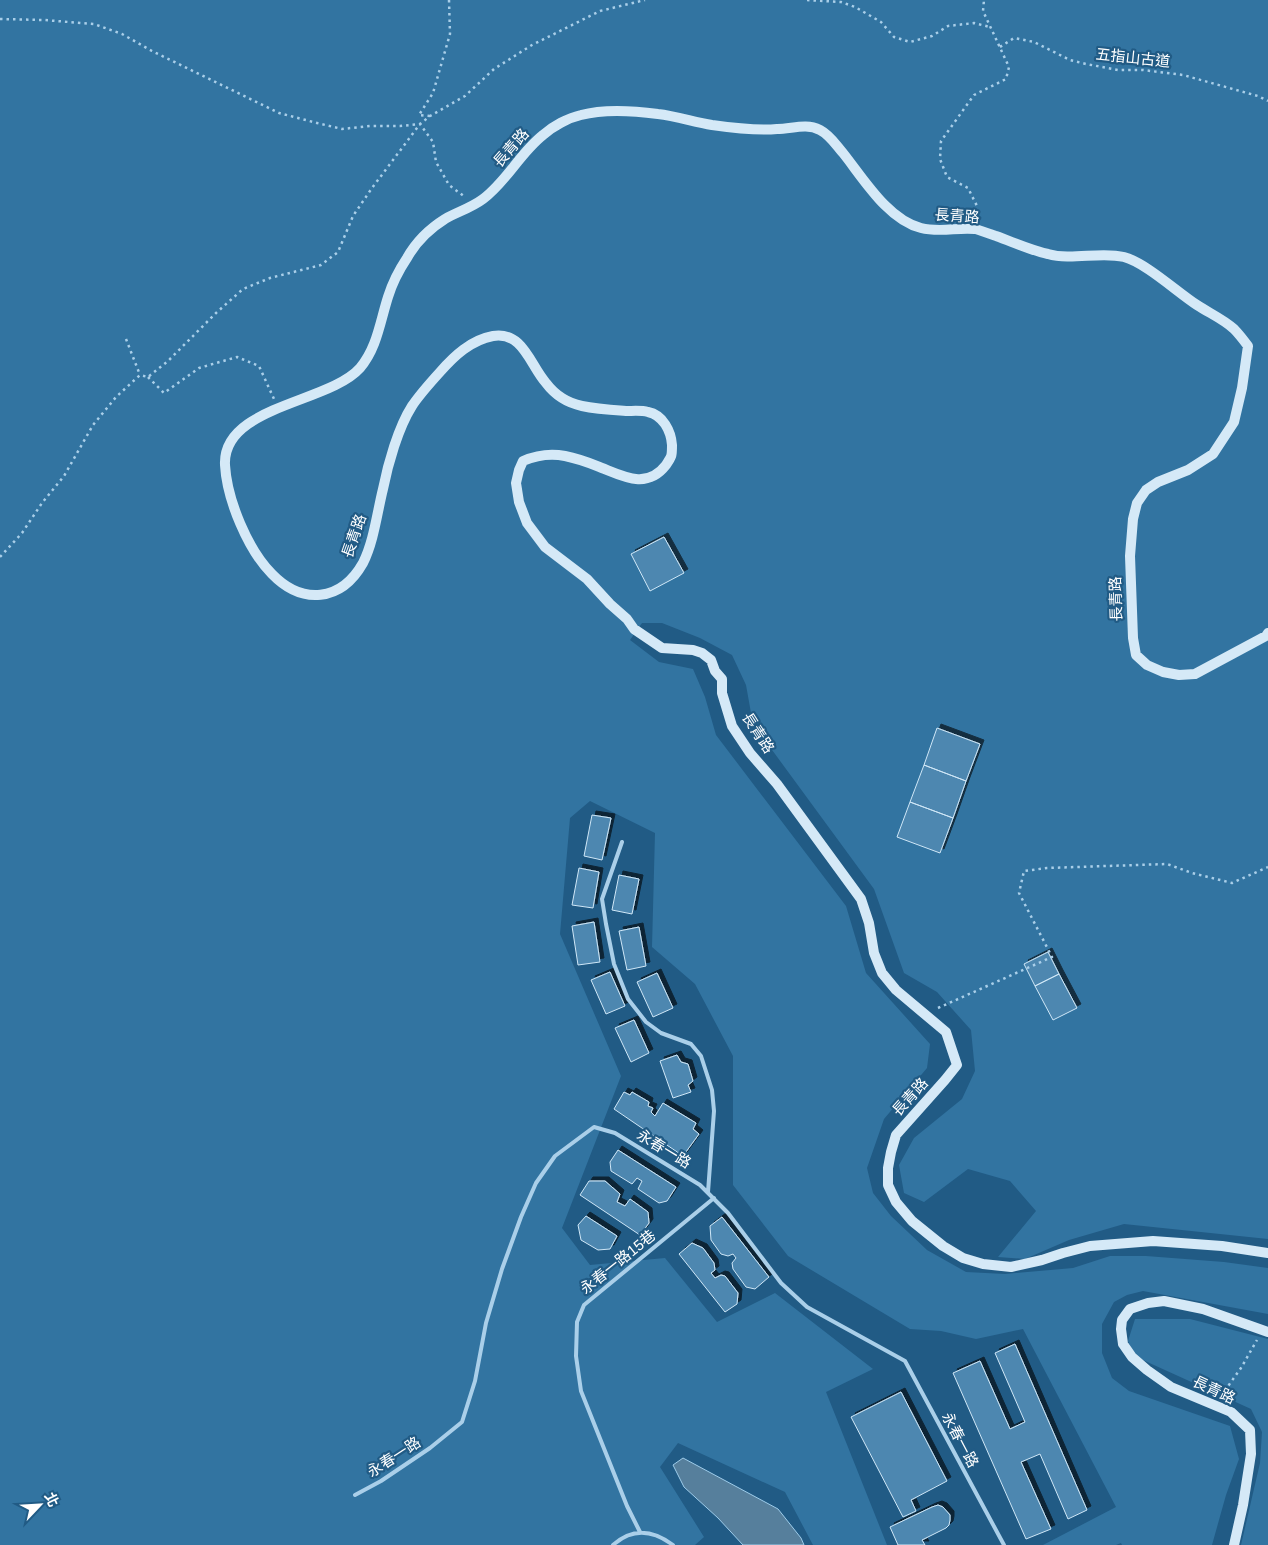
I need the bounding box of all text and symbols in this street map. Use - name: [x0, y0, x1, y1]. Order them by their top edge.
- street label: 五指山古道: [1095, 45, 1171, 70]
- street label: 長青路: [489, 125, 532, 170]
- street label: 長青路: [934, 205, 980, 226]
- street label: 長青路: [338, 512, 369, 560]
- street label: 長青路: [1106, 576, 1125, 622]
- street label: 長青路: [739, 709, 778, 756]
- street label: 長青路: [888, 1074, 931, 1119]
- street label: 永春一路: [634, 1126, 694, 1171]
- street label: 永春一路15巷: [577, 1226, 659, 1297]
- street label: 長青路: [1190, 1372, 1238, 1407]
- street label: 永春一路: [939, 1409, 982, 1470]
- street label: 永春一路: [364, 1433, 424, 1480]
- north arrow: [15, 1480, 65, 1530]
- text: 北: [42, 1490, 62, 1509]

